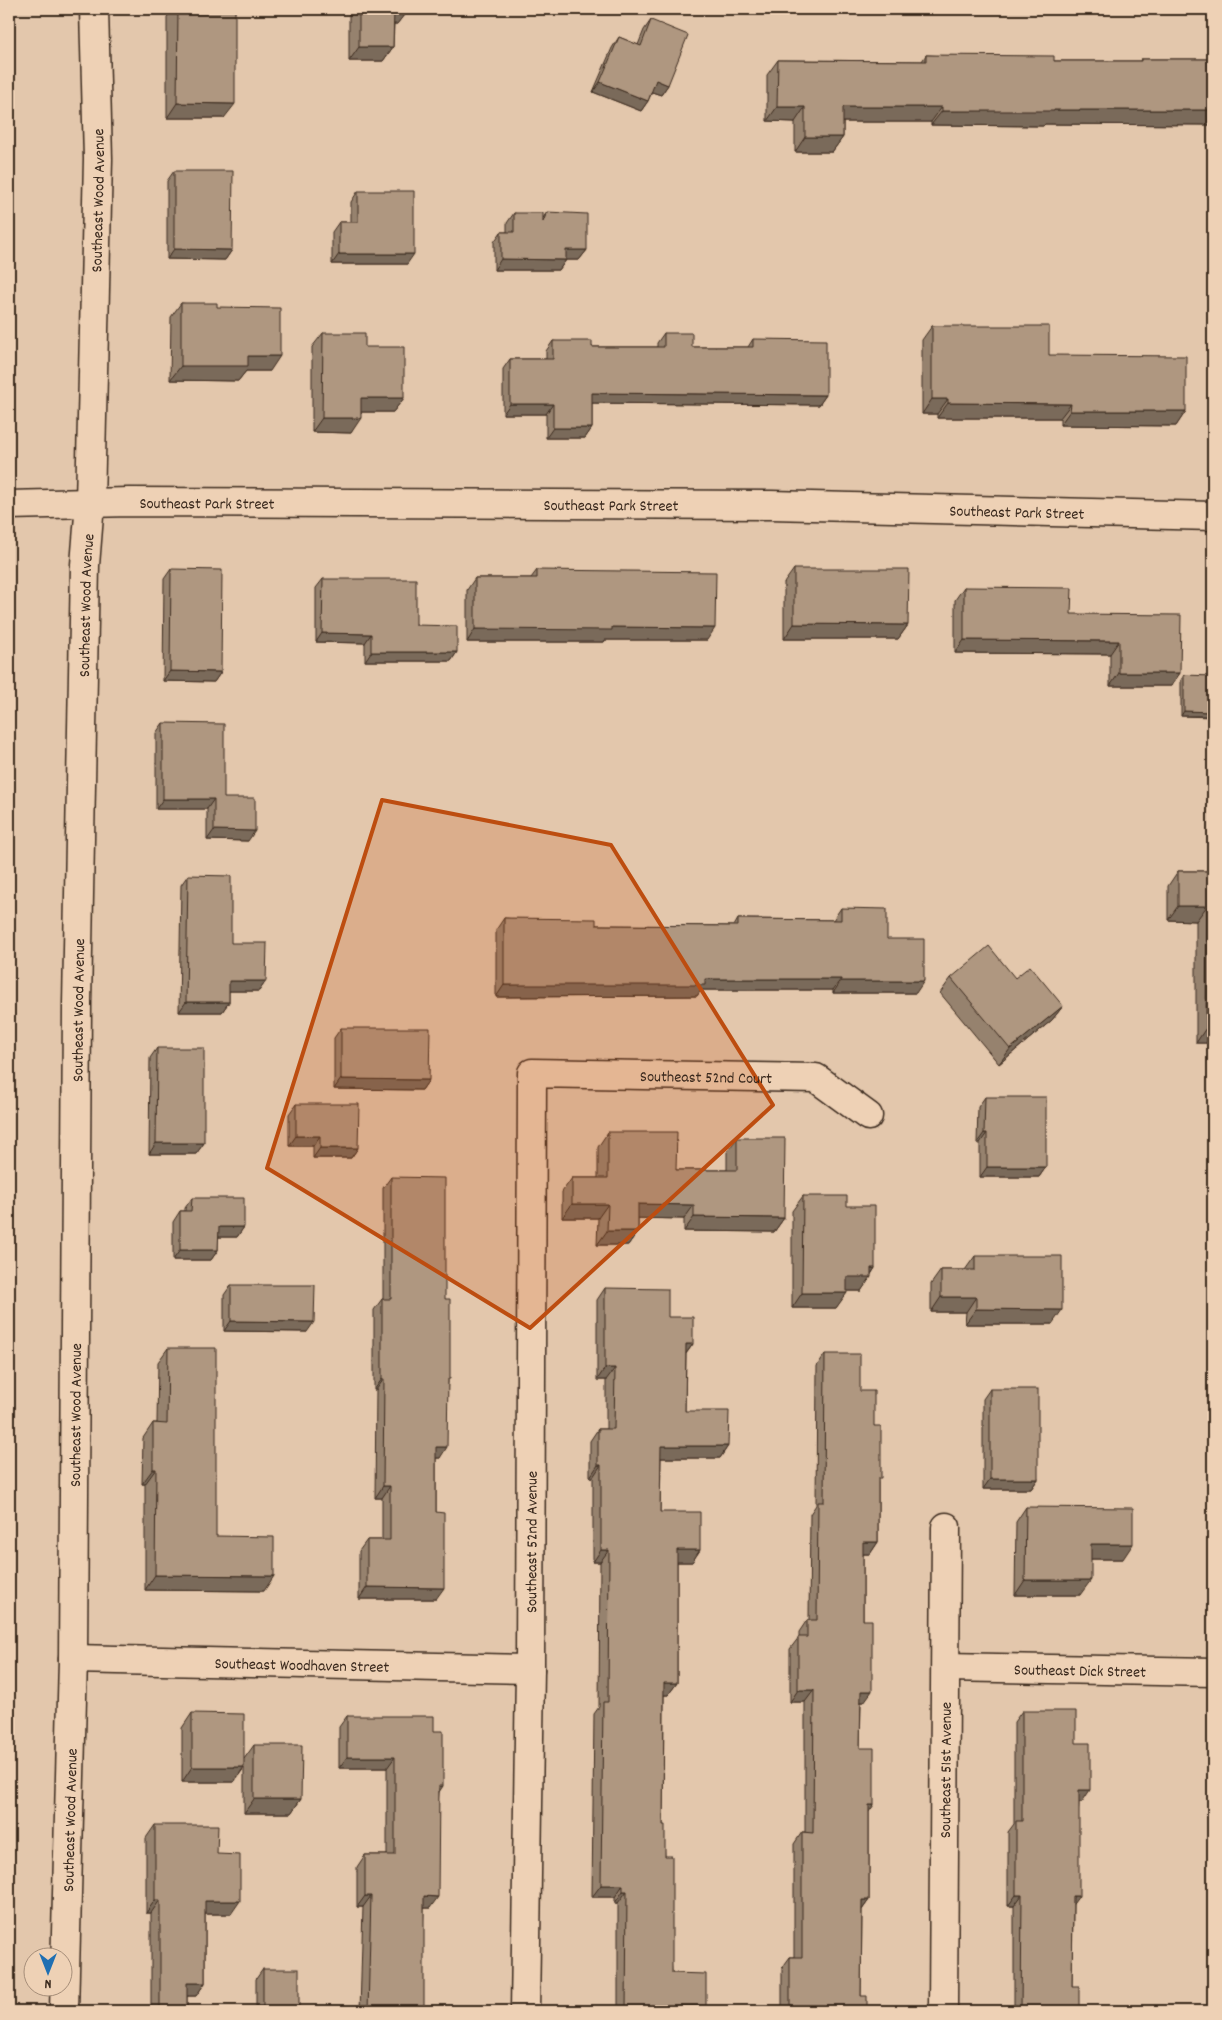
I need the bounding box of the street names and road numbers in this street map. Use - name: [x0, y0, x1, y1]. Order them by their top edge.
- street label: Southeast Wood Avenue: [86, 128, 112, 273]
- street label: Southeast Park Street: [139, 493, 275, 517]
- street label: Southeast Park Street: [543, 495, 679, 519]
- street label: Southeast Park Street: [949, 500, 1085, 527]
- street label: Southeast Wood Avenue: [74, 533, 101, 677]
- street label: Southeast Wood Avenue: [68, 938, 92, 1082]
- street label: Southeast 52nd Court: [640, 1066, 772, 1091]
- street label: Southeast Wood Avenue: [65, 1343, 89, 1487]
- street label: Southeast 52nd Avenue: [521, 1471, 545, 1613]
- street label: Southeast Woodhaven Street: [214, 1653, 390, 1680]
- street label: Southeast Dick Street: [1014, 1659, 1146, 1685]
- street label: Southeast 51st Avenue: [935, 1702, 959, 1838]
- street label: Southeast Wood Avenue: [58, 1748, 85, 1892]

